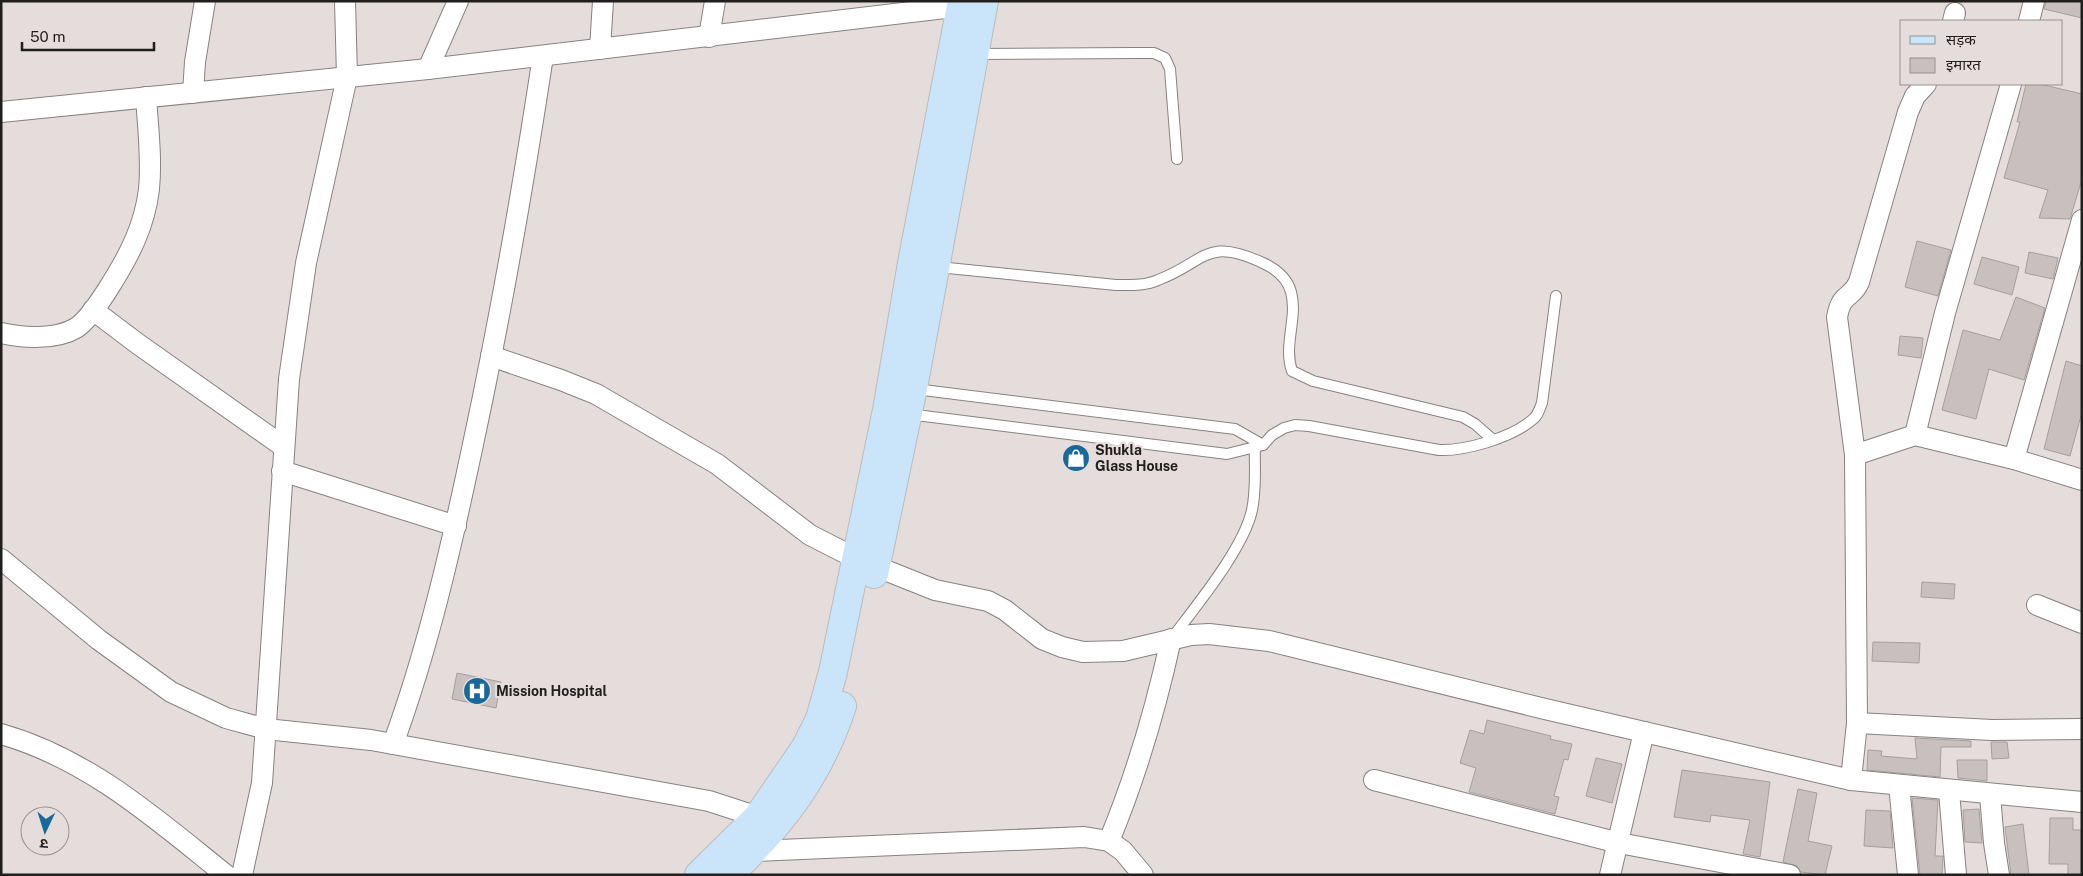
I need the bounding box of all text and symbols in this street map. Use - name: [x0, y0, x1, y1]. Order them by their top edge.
- scale bar: [22, 20, 155, 52]
- legend: [1900, 20, 2063, 85]
- text: 50 m: [30, 28, 65, 45]
- text: सड़क: [1946, 31, 1976, 48]
- text: इमारत: [1946, 56, 1981, 73]
- place label: Shukla Glass House: [1095, 442, 1178, 474]
- shop icon: Shukla Glass House: [1061, 443, 1091, 473]
- hospital icon: Mission Hospital: [462, 676, 492, 706]
- place label: Mission Hospital: [496, 683, 608, 699]
- north arrow: [20, 806, 70, 856]
- text: उ: [39, 836, 49, 852]

